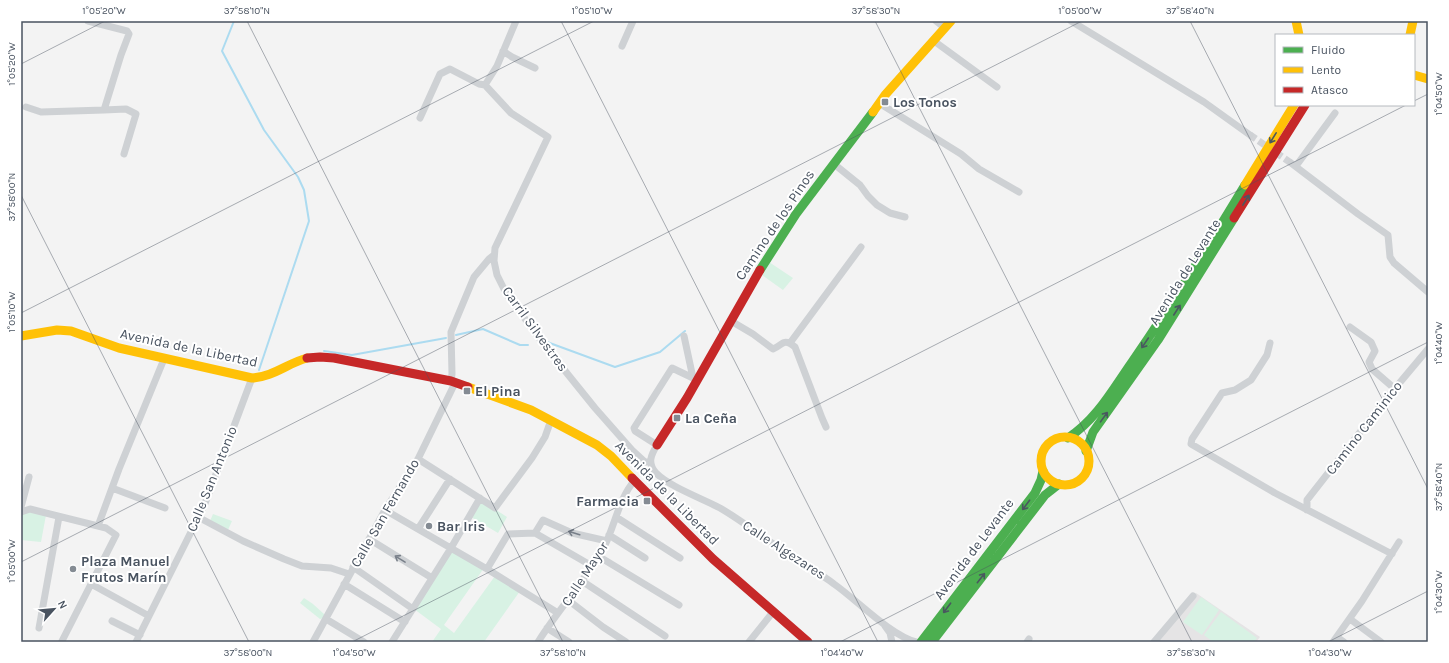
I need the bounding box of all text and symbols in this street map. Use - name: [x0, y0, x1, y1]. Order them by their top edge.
- text: 1°05'20"W: [82, 5, 126, 17]
- text: 37°58'10"N: [224, 5, 270, 17]
- text: 1°05'10"W: [572, 5, 612, 17]
- text: 37°58'30"N: [852, 5, 900, 17]
- text: 1°05'00"W: [1058, 5, 1102, 17]
- text: 37°58'40"N: [1166, 5, 1214, 17]
- legend: [1275, 34, 1415, 106]
- text: 1°05'20"W: [6, 42, 18, 86]
- text: Fluido: [1311, 43, 1345, 57]
- text: Lento: [1311, 63, 1341, 77]
- text: 1°04'50"W: [1433, 72, 1445, 116]
- text: Atasco: [1311, 83, 1348, 97]
- place label: Los Tonos: [893, 94, 957, 111]
- marker: Los Tonos: [880, 97, 890, 107]
- one-way arrow: [1269, 132, 1277, 144]
- street label: Camino de los Pinos: [732, 167, 818, 283]
- text: 37°58'00"N: [6, 173, 18, 221]
- one-way arrow: [1243, 194, 1251, 206]
- street label: Avenida de Levante: [1145, 216, 1225, 328]
- street label: Carril Silvestres: [498, 283, 572, 375]
- text: 1°05'10"W: [6, 292, 18, 332]
- one-way arrow: [1174, 304, 1182, 316]
- text: 1°04'40"W: [1433, 321, 1445, 365]
- street label: Avenida de la Libertad: [119, 325, 259, 371]
- one-way arrow: [1141, 337, 1149, 348]
- street label: Camino Caminico: [1322, 378, 1406, 478]
- place label: El Pina: [475, 383, 521, 400]
- marker: El Pina: [462, 386, 472, 396]
- place label: La Ceña: [685, 410, 737, 427]
- one-way arrow: [1100, 412, 1108, 423]
- marker: La Ceña: [672, 413, 682, 423]
- street label: Calle San Antonio: [183, 424, 241, 534]
- street label: Avenida de la Libertad: [611, 437, 723, 549]
- street label: Calle San Fernando: [347, 456, 423, 570]
- text: 37°58'40"N: [1433, 463, 1445, 511]
- place label: Farmacia: [576, 493, 639, 510]
- street label: Avenida de Levante: [930, 495, 1018, 603]
- marker: Farmacia: [642, 496, 652, 506]
- one-way arrow: [1021, 499, 1030, 510]
- street label: Calle Algezares: [739, 517, 829, 583]
- place label: Bar Iris: [437, 518, 485, 535]
- marker: Bar Iris: [424, 521, 434, 531]
- one-way arrow: [568, 529, 581, 536]
- street label: Calle Mayor: [558, 538, 613, 609]
- text: 1°05'00"W: [6, 539, 18, 583]
- place label: Plaza Manuel Frutos Marín: [81, 553, 170, 586]
- one-way arrow: [395, 555, 406, 563]
- marker: Plaza Manuel Frutos Marín: [68, 564, 78, 574]
- text: 1°04'30"W: [1433, 570, 1445, 614]
- one-way arrow: [977, 572, 986, 583]
- north arrow: [34, 589, 74, 629]
- text: N: [55, 598, 70, 611]
- one-way arrow: [943, 603, 951, 614]
- text: 37°58'00"N: [224, 647, 272, 659]
- text: 1°04'50"W: [332, 647, 376, 659]
- text: 37°58'10"N: [540, 647, 586, 659]
- text: 1°04'40"W: [820, 647, 864, 659]
- text: 37°58'30"N: [1167, 647, 1215, 659]
- text: 1°04'30"W: [1308, 647, 1352, 659]

